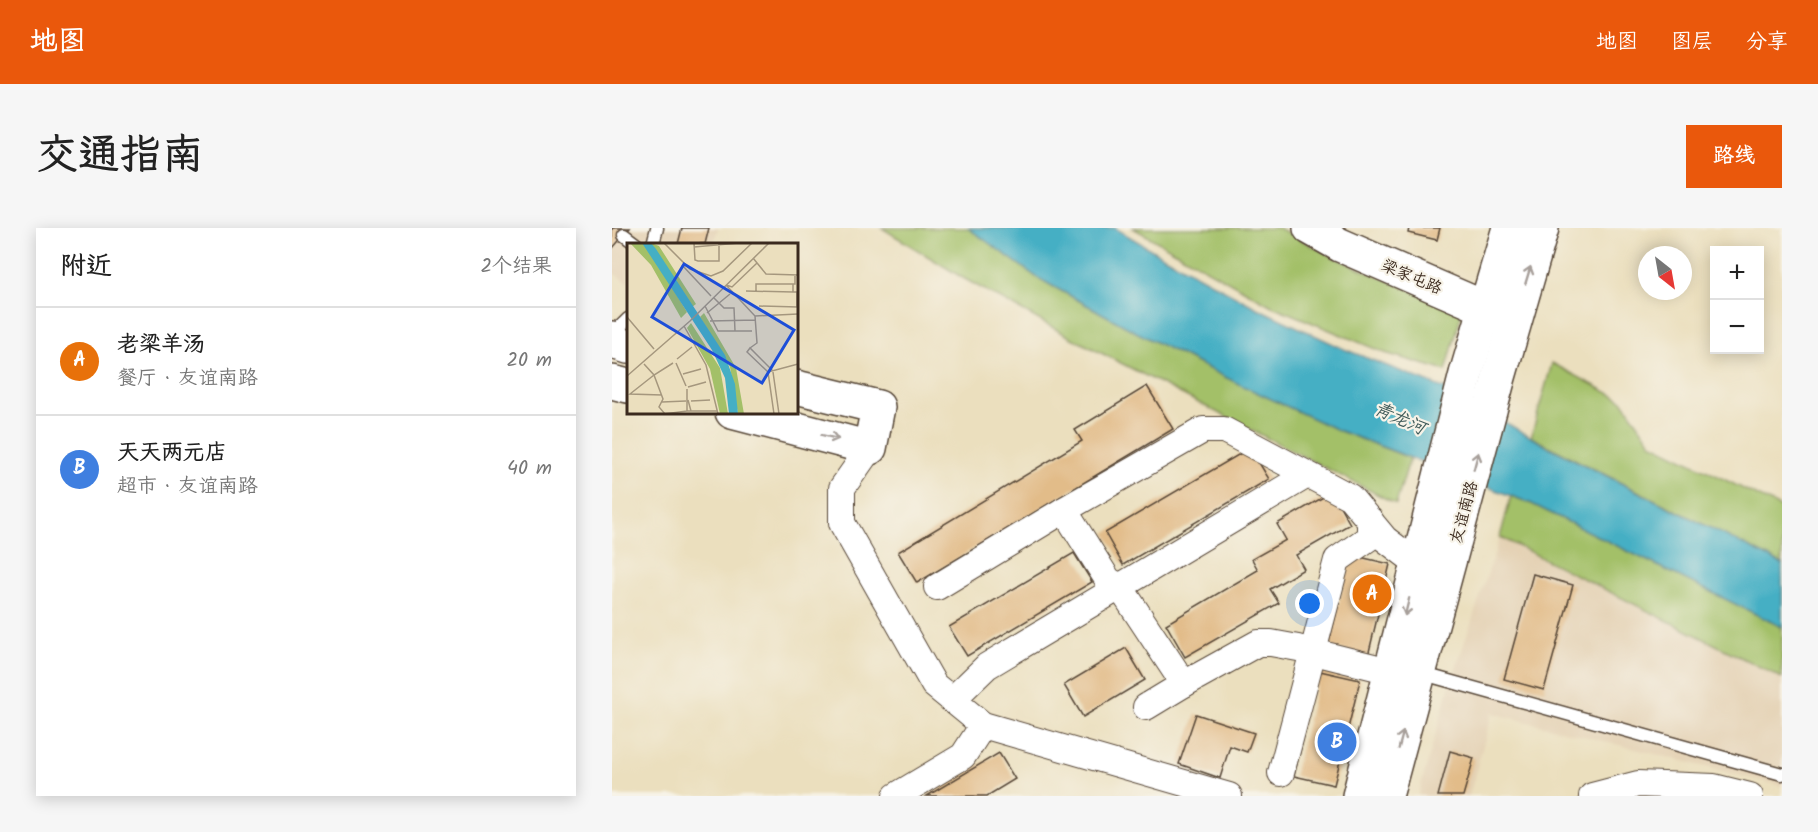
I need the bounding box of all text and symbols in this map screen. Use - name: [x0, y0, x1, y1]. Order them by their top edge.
- text: 地图: [30, 20, 86, 65]
- text: 地图: [1596, 26, 1638, 59]
- text: 图层: [1671, 26, 1713, 59]
- text: 分享: [1746, 26, 1788, 59]
- text: 交通指南: [36, 123, 204, 190]
- button: 路线: [1686, 125, 1782, 188]
- inset map: [627, 243, 798, 414]
- text: 附近: [60, 246, 112, 288]
- north arrow: [1638, 246, 1692, 300]
- map controls: [1710, 246, 1764, 354]
- button: +: [1710, 246, 1764, 300]
- text: 2个结果: [480, 251, 552, 283]
- street label: 梁家屯路: [1377, 253, 1446, 301]
- one-way arrow: [1523, 266, 1534, 285]
- button: −: [1710, 300, 1764, 354]
- text: 老梁羊汤: [117, 328, 205, 363]
- text: A: [73, 345, 86, 377]
- text: 20 m: [506, 345, 552, 377]
- text: 餐厅 · 友谊南路: [117, 363, 258, 395]
- water label: 青龙河: [1369, 395, 1433, 445]
- one-way arrow: [820, 432, 839, 444]
- text: 天天两元店: [117, 436, 227, 471]
- one-way arrow: [1471, 452, 1483, 471]
- text: B: [73, 453, 86, 485]
- text: 40 m: [507, 453, 552, 485]
- text: 超市 · 友谊南路: [117, 471, 258, 503]
- street label: 友谊南路: [1444, 478, 1485, 547]
- pin: A: [1352, 572, 1392, 616]
- your location: [1295, 589, 1324, 618]
- one-way arrow: [1400, 597, 1412, 616]
- pin: B: [1318, 720, 1356, 764]
- one-way arrow: [1396, 730, 1407, 749]

